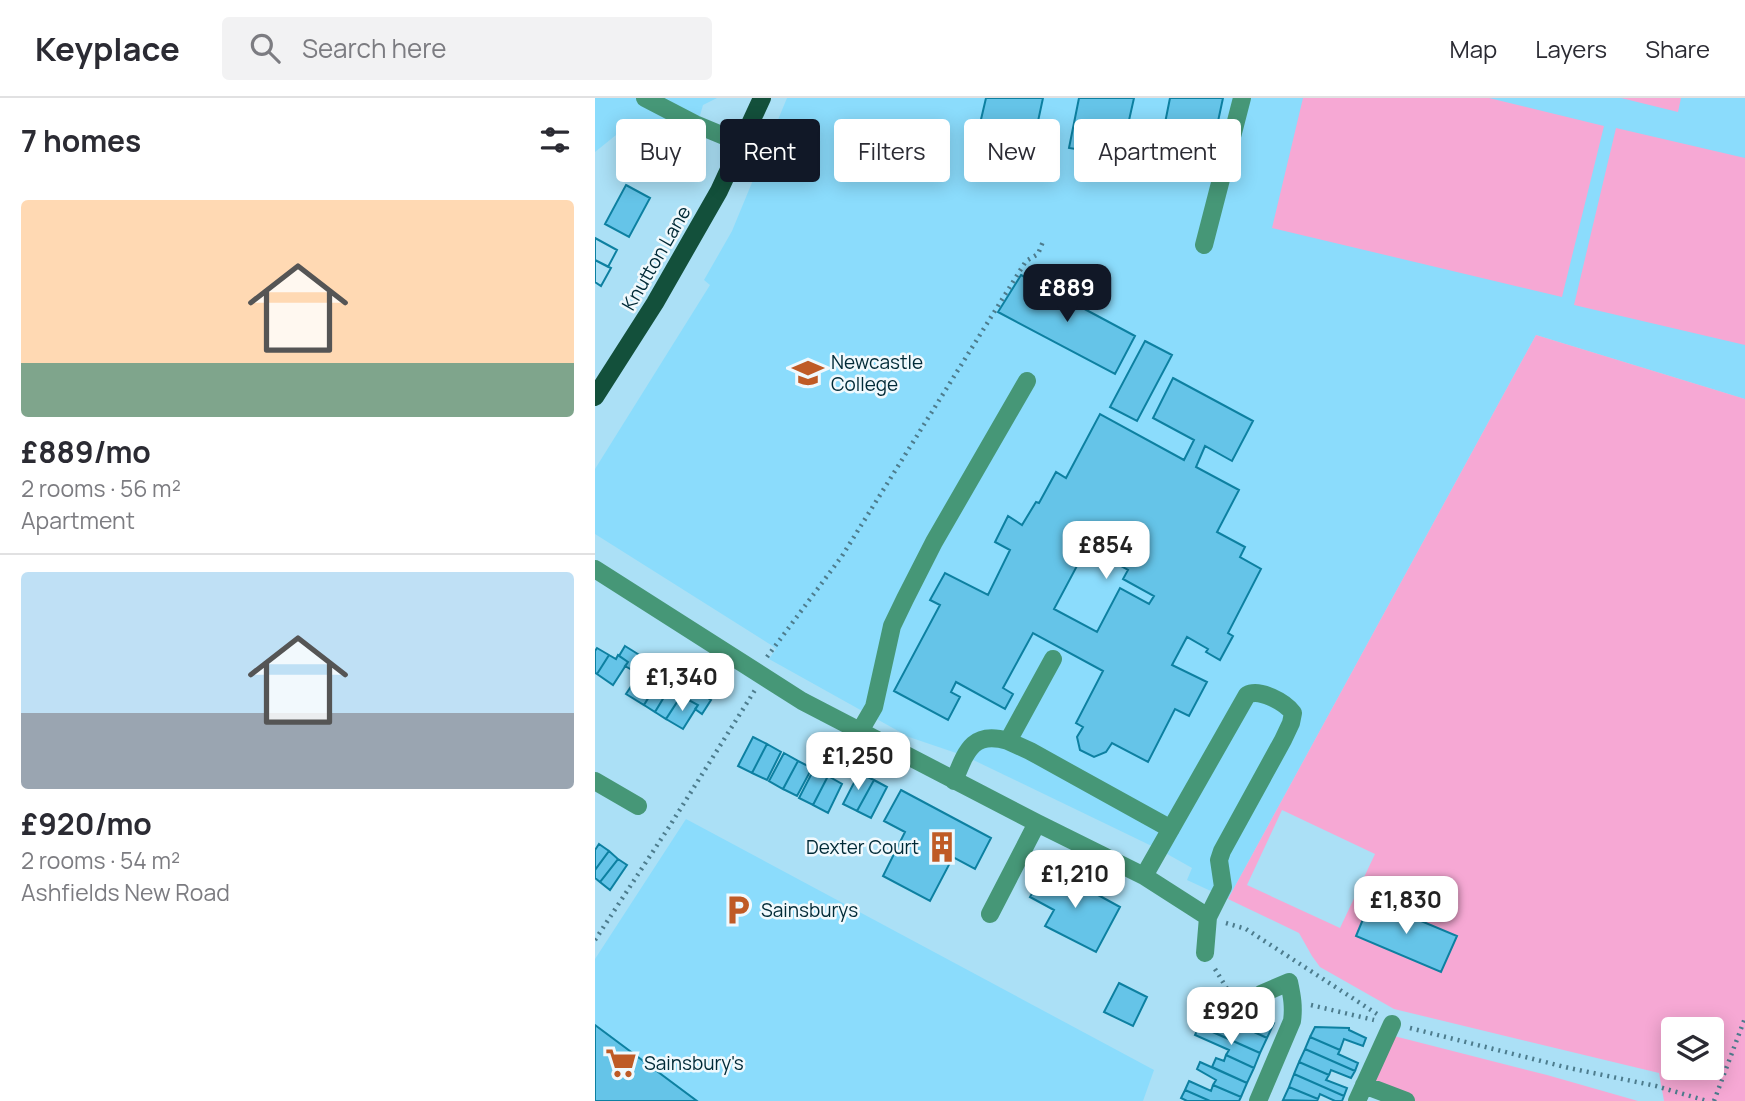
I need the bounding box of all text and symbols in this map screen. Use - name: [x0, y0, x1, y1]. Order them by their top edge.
- search box: [222, 17, 712, 80]
- text: Keyplace: [35, 26, 180, 71]
- icon: search: [246, 29, 284, 67]
- text: Search here: [302, 30, 447, 66]
- text: Map: [1450, 32, 1497, 65]
- text: Layers: [1535, 32, 1607, 65]
- text: Share: [1645, 32, 1710, 65]
- chip: Buy: [616, 119, 706, 182]
- chip: Rent: [720, 119, 820, 182]
- chip: Filters: [834, 119, 950, 182]
- chip: New: [964, 119, 1060, 182]
- chip: Apartment: [1074, 119, 1241, 182]
- text: 7 homes: [21, 120, 141, 161]
- icon: filters: [536, 121, 574, 159]
- street label: Knutton Lane: [616, 201, 696, 315]
- icon: home: [235, 245, 361, 371]
- pin: £889: [1026, 264, 1108, 324]
- text: £889: [1039, 271, 1095, 303]
- place label: Newcastle College: [831, 349, 923, 397]
- school or university icon: Newcastle College: [791, 356, 825, 390]
- text: £889/mo: [21, 431, 151, 472]
- text: 2 rooms · 56 m²: [21, 472, 181, 504]
- text: Apartment: [21, 504, 135, 536]
- pin: £854: [1065, 522, 1147, 581]
- text: £854: [1079, 528, 1133, 560]
- icon: home: [235, 617, 361, 743]
- pin: £1,340: [625, 654, 739, 713]
- text: £1,340: [646, 660, 718, 692]
- pin: £1,250: [801, 732, 915, 792]
- text: £1,250: [822, 739, 894, 771]
- text: £920/mo: [21, 803, 152, 844]
- building icon: Dexter Court: [925, 830, 959, 864]
- place label: Dexter Court: [806, 834, 919, 860]
- text: 2 rooms · 54 m²: [21, 844, 180, 876]
- pin: £1,210: [1018, 850, 1132, 910]
- text: £1,210: [1041, 857, 1109, 889]
- text: Ashfields New Road: [21, 876, 230, 908]
- pin: £1,830: [1349, 876, 1463, 936]
- text: £1,830: [1370, 883, 1442, 915]
- parking icon: Sainsburys: [721, 893, 755, 927]
- place label: Sainsburys: [761, 897, 858, 923]
- pin: £920: [1190, 988, 1272, 1047]
- text: £920: [1203, 994, 1259, 1026]
- map controls: [1661, 1017, 1724, 1080]
- button: layers: [1661, 1017, 1724, 1080]
- supermarket icon: Sainsbury's: [604, 1046, 638, 1080]
- place label: Sainsbury's: [644, 1050, 744, 1076]

